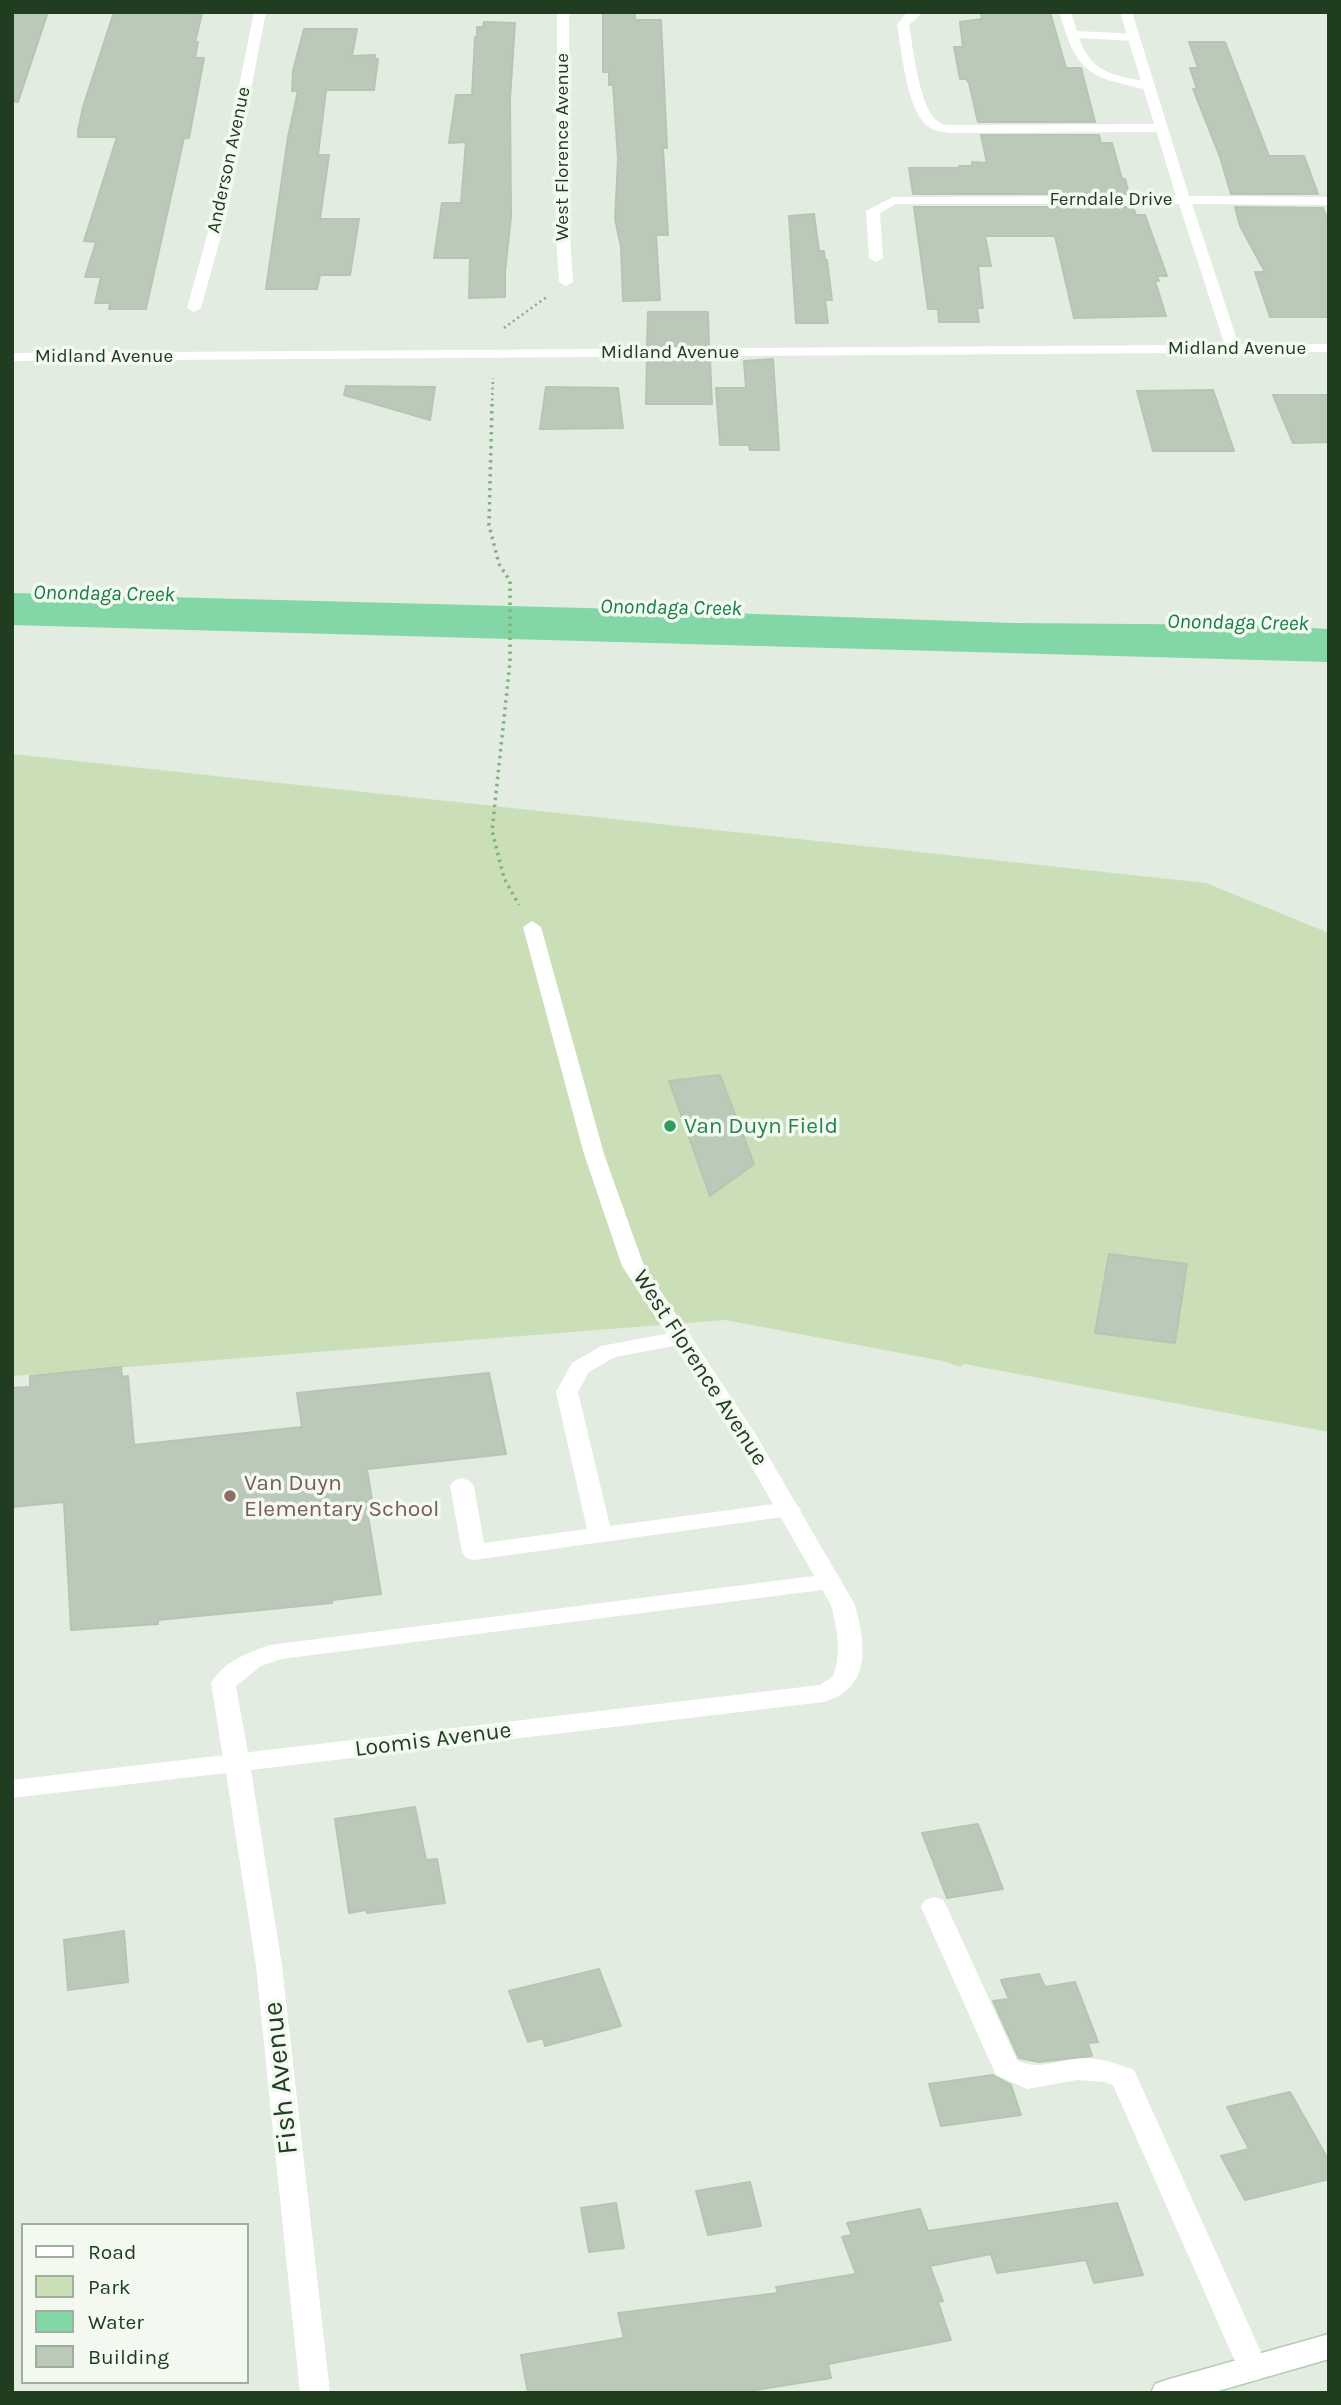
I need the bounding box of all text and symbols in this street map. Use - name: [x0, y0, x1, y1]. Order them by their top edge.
- street label: West Florence Avenue: [552, 53, 574, 241]
- street label: Anderson Avenue: [202, 85, 256, 235]
- street label: Ferndale Drive: [1049, 189, 1173, 211]
- street label: Midland Avenue: [1168, 338, 1306, 360]
- street label: Midland Avenue: [601, 342, 739, 364]
- street label: Midland Avenue: [35, 346, 173, 368]
- water label: Onondaga Creek: [33, 580, 175, 608]
- water label: Onondaga Creek: [600, 594, 742, 622]
- water label: Onondaga Creek: [1167, 609, 1309, 637]
- place label: Van Duyn Field: [684, 1112, 838, 1140]
- marker: Van Duyn Field: [662, 1118, 678, 1134]
- street label: West Florence Avenue: [626, 1265, 774, 1471]
- place label: Van Duyn Elementary School: [244, 1469, 439, 1523]
- marker: Van Duyn Elementary School: [222, 1488, 238, 1504]
- street label: Loomis Avenue: [353, 1717, 513, 1763]
- street label: Fish Avenue: [256, 2000, 306, 2156]
- legend: [21, 2223, 248, 2384]
- text: Road: [88, 2240, 136, 2264]
- text: Park: [88, 2275, 131, 2299]
- text: Water: [88, 2310, 144, 2334]
- text: Building: [88, 2345, 169, 2369]

